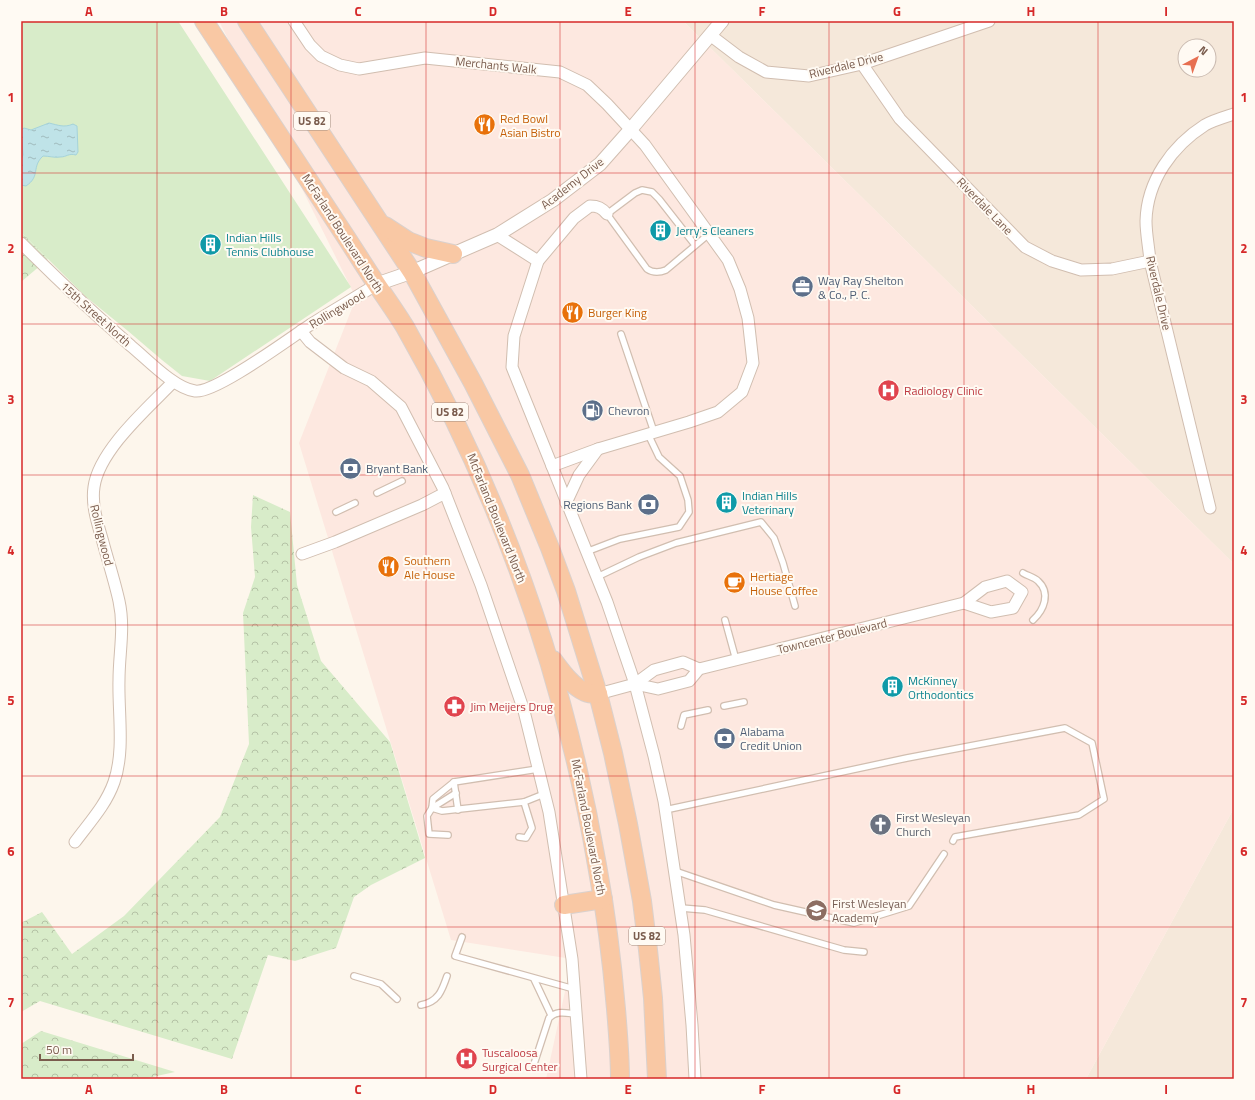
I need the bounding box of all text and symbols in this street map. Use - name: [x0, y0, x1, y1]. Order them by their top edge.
- text: A: [85, 1, 93, 21]
- text: B: [220, 1, 228, 21]
- text: C: [354, 1, 362, 21]
- text: D: [489, 1, 497, 21]
- text: E: [624, 1, 632, 21]
- text: F: [759, 1, 766, 21]
- text: G: [893, 1, 901, 21]
- text: H: [1027, 1, 1035, 21]
- text: I: [1164, 1, 1168, 21]
- north arrow: [1177, 38, 1217, 78]
- text: N: [1195, 42, 1212, 59]
- street label: Riverdale Drive: [807, 47, 885, 83]
- street label: Merchants Walk: [454, 51, 538, 79]
- text: 1: [7, 87, 15, 107]
- text: 1: [1240, 87, 1248, 107]
- place label: Red Bowl Asian Bistro: [500, 109, 561, 142]
- road number: US 82: [294, 112, 330, 130]
- restaurant icon: Red Bowl Asian Bistro: [472, 112, 498, 138]
- street label: Academy Drive: [536, 152, 608, 214]
- street label: McFarland Boulevard North: [297, 170, 389, 296]
- street label: Riverdale Lane: [953, 173, 1017, 239]
- building icon: Jerry's Cleaners: [648, 217, 674, 243]
- place label: Jerry's Cleaners: [676, 221, 754, 240]
- place label: Indian Hills Tennis Clubhouse: [226, 228, 314, 261]
- building icon: Indian Hills Tennis Clubhouse: [198, 231, 224, 257]
- text: 2: [7, 238, 15, 258]
- text: 2: [1240, 238, 1248, 258]
- street label: Riverdale Drive: [1141, 254, 1177, 332]
- place label: Way Ray Shelton & Co., P. C.: [818, 271, 903, 304]
- office icon: Way Ray Shelton & Co., P. C.: [790, 274, 816, 300]
- street label: 15th Street North: [56, 277, 136, 351]
- street label: Rollingwood: [305, 285, 369, 333]
- restaurant icon: Burger King: [560, 299, 586, 325]
- place label: Burger King: [588, 303, 647, 322]
- hospital icon: Radiology Clinic: [875, 377, 901, 403]
- place label: Radiology Clinic: [904, 381, 983, 400]
- text: 3: [7, 389, 15, 409]
- text: 3: [1240, 389, 1248, 409]
- fuel station icon: Chevron: [580, 397, 606, 423]
- place label: Chevron: [608, 401, 650, 420]
- road number: US 82: [432, 403, 468, 421]
- street label: McFarland Boulevard North: [462, 450, 532, 586]
- bank icon: Bryant Bank: [338, 455, 364, 481]
- place label: Bryant Bank: [366, 459, 428, 478]
- place label: Indian Hills Veterinary: [742, 486, 798, 519]
- building icon: Indian Hills Veterinary: [713, 489, 739, 515]
- bank icon: Regions Bank: [635, 491, 661, 517]
- place label: Regions Bank: [563, 495, 632, 514]
- street label: Rollingwood: [85, 502, 119, 568]
- text: 4: [7, 540, 15, 560]
- text: 4: [1240, 540, 1248, 560]
- place label: Southern Ale House: [404, 551, 455, 584]
- restaurant icon: Southern Ale House: [375, 554, 401, 580]
- place label: Hertiage House Coffee: [750, 567, 818, 600]
- cafe icon: Hertiage House Coffee: [722, 570, 748, 596]
- street label: Towncenter Boulevard: [775, 613, 889, 659]
- place label: McKinney Orthodontics: [908, 671, 974, 704]
- building icon: McKinney Orthodontics: [880, 674, 906, 700]
- text: 5: [7, 690, 15, 710]
- text: 5: [1240, 690, 1248, 710]
- pharmacy icon: Jim Meijers Drug: [442, 693, 468, 719]
- place label: Jim Meijers Drug: [470, 697, 553, 716]
- place label: Alabama Credit Union: [740, 722, 802, 755]
- bank icon: Alabama Credit Union: [712, 725, 738, 751]
- street label: McFarland Boulevard North: [566, 757, 612, 897]
- place label: First Wesleyan Church: [896, 808, 970, 841]
- church icon: First Wesleyan Church: [868, 811, 894, 837]
- text: 6: [7, 841, 15, 861]
- text: 6: [1240, 841, 1248, 861]
- place label: First Wesleyan Academy: [832, 894, 906, 927]
- school or university icon: First Wesleyan Academy: [803, 897, 829, 923]
- road number: US 82: [629, 927, 665, 945]
- text: 7: [7, 992, 15, 1012]
- text: 7: [1240, 992, 1248, 1012]
- scale bar: [40, 1036, 133, 1062]
- text: 50 m: [46, 1040, 72, 1059]
- place label: Tuscaloosa Surgical Center: [482, 1043, 558, 1076]
- hospital icon: Tuscaloosa Surgical Center: [454, 1046, 480, 1072]
- text: A: [85, 1079, 93, 1099]
- text: B: [220, 1079, 228, 1099]
- text: C: [354, 1079, 362, 1099]
- text: D: [489, 1079, 497, 1099]
- text: E: [624, 1079, 632, 1099]
- text: F: [759, 1079, 766, 1099]
- text: G: [893, 1079, 901, 1099]
- text: H: [1027, 1079, 1035, 1099]
- text: I: [1164, 1079, 1168, 1099]

